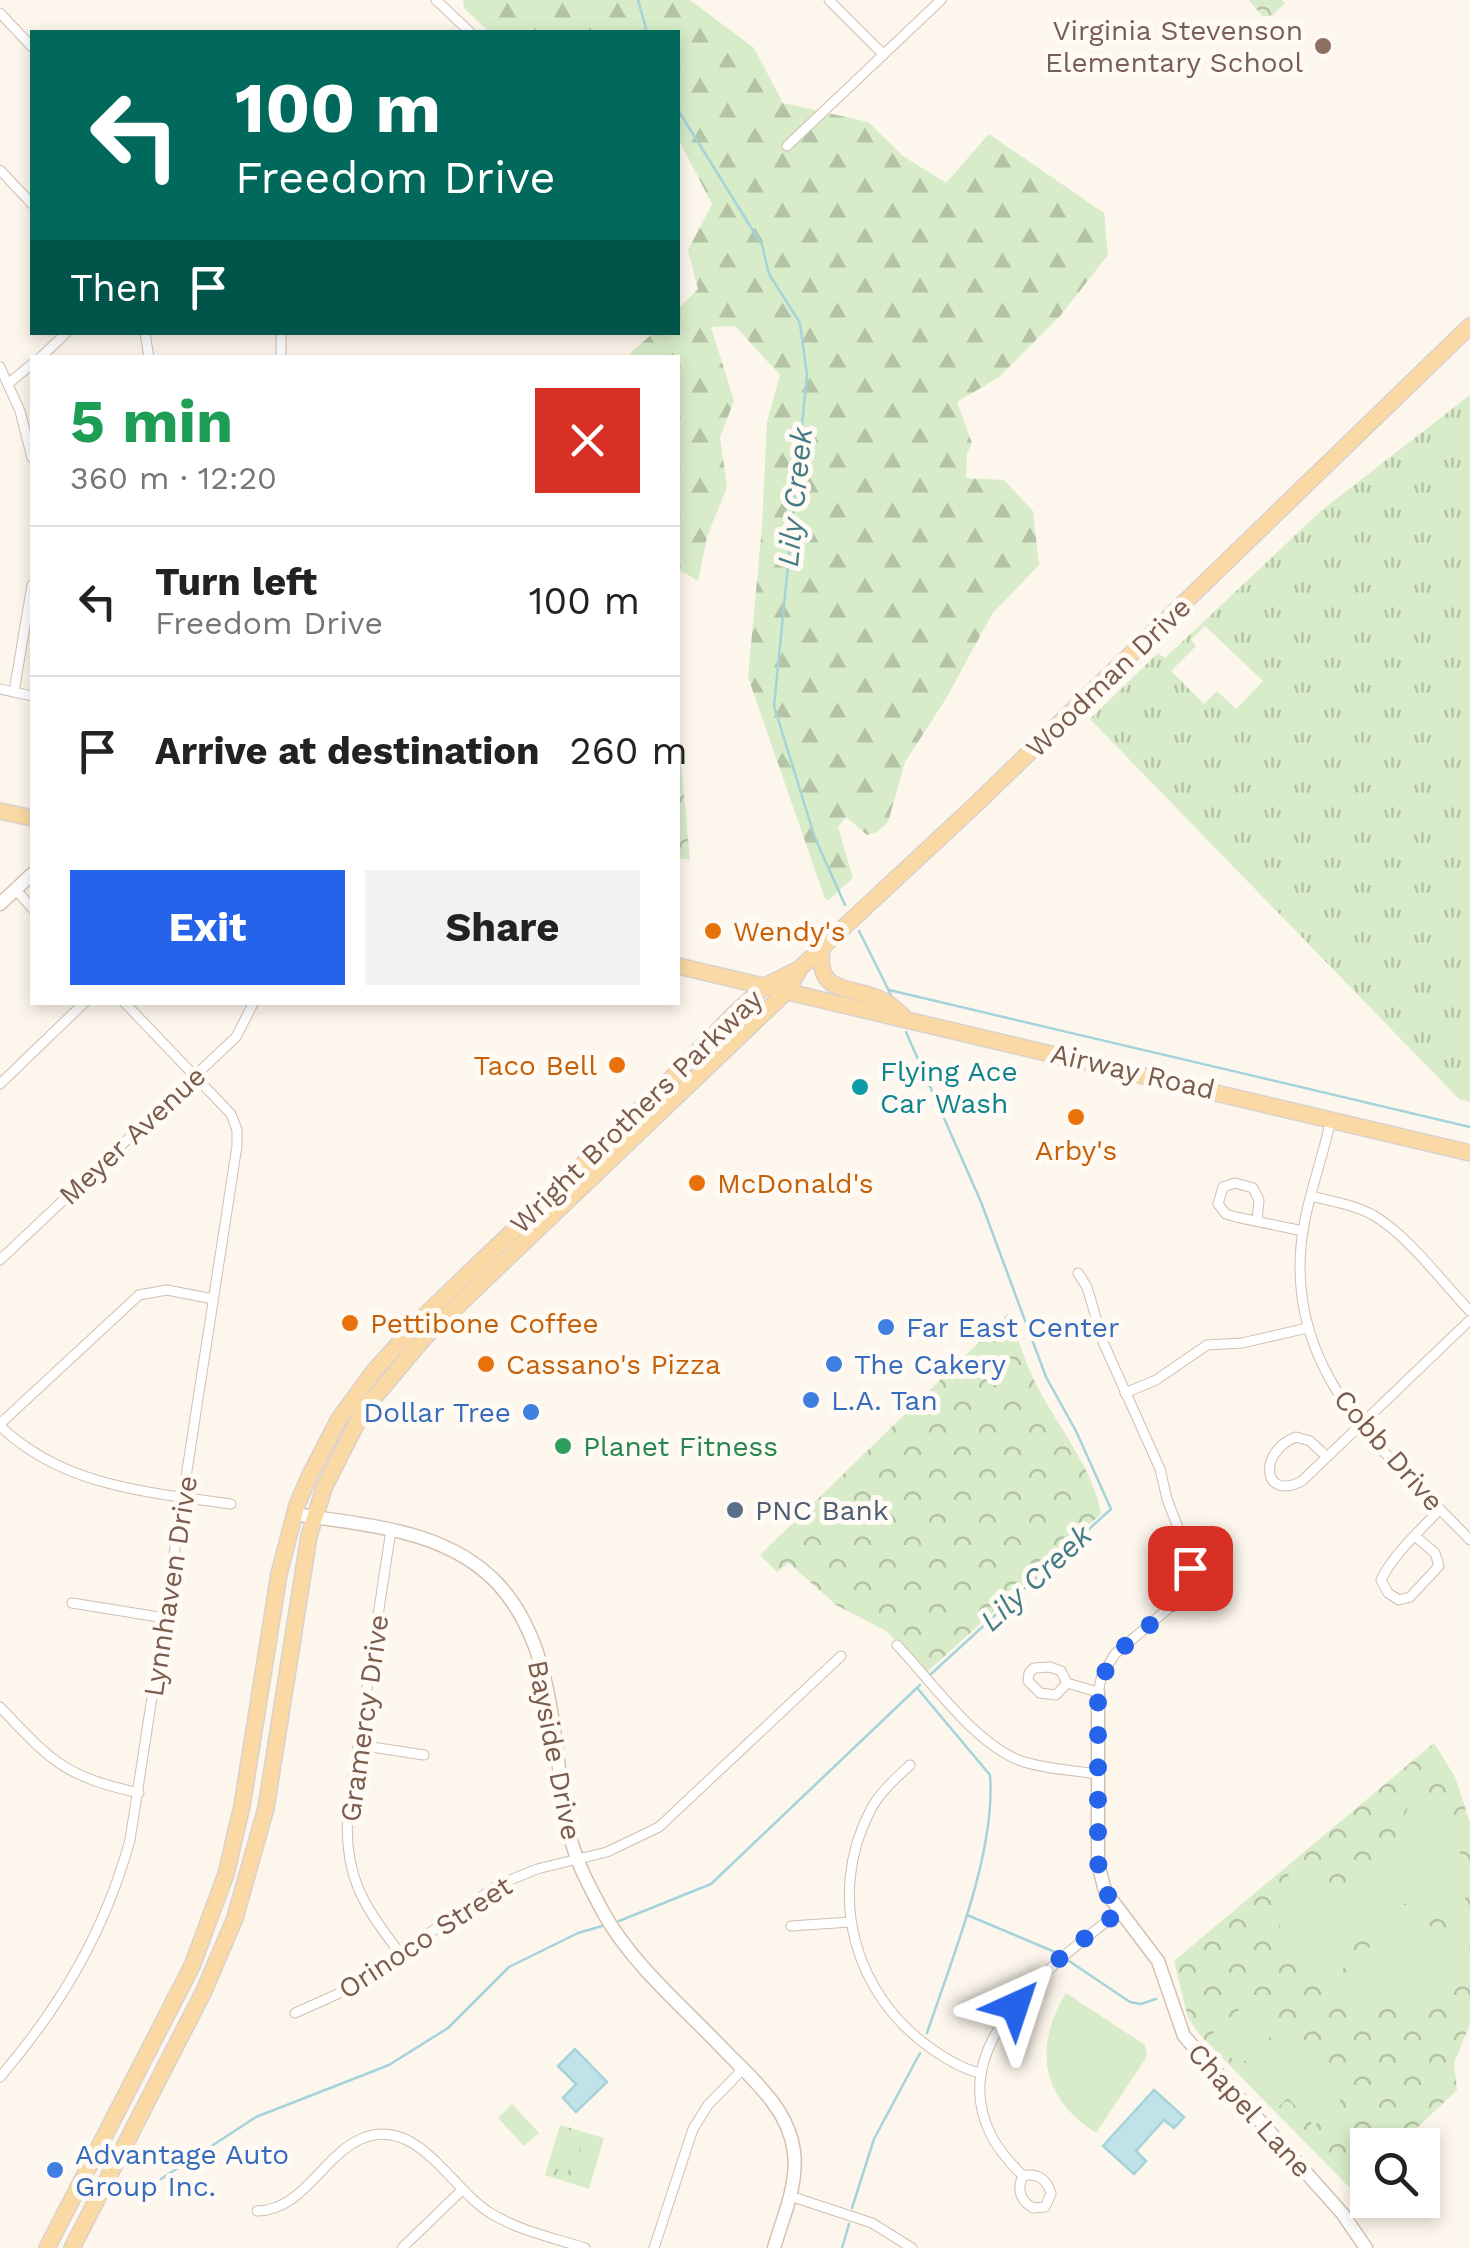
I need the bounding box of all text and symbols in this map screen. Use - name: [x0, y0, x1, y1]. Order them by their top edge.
- place label: Virginia Stevenson Elementary School: [1045, 14, 1303, 79]
- marker: Virginia Stevenson Elementary School: [1312, 35, 1334, 57]
- text: 100 m: [235, 67, 441, 149]
- icon: left: [70, 70, 200, 200]
- text: Freedom Drive: [235, 151, 556, 204]
- icon: arrive: [181, 260, 236, 315]
- text: Then: [70, 266, 161, 310]
- text: 5 min: [70, 386, 233, 457]
- button: close: [535, 388, 640, 493]
- water label: Lily Creek: [770, 424, 819, 568]
- text: 360 m · 12:20: [70, 459, 277, 497]
- text: Turn left: [155, 560, 317, 604]
- icon: left: [70, 574, 125, 629]
- text: 100 m: [529, 579, 640, 623]
- street label: Woodman Drive: [1019, 590, 1198, 764]
- text: Freedom Drive: [155, 604, 383, 642]
- icon: arrive: [70, 724, 125, 779]
- text: Arrive at destination: [155, 729, 540, 773]
- text: 260 m: [570, 729, 688, 773]
- button: Exit: [70, 870, 345, 985]
- button: Share: [365, 870, 640, 985]
- place label: Wendy's: [733, 915, 845, 948]
- marker: Wendy's: [702, 920, 724, 942]
- street label: Wright Brothers Parkway: [504, 982, 770, 1240]
- street label: Airway Road: [1048, 1037, 1218, 1106]
- place label: Taco Bell: [473, 1049, 597, 1082]
- marker: Taco Bell: [606, 1054, 628, 1076]
- place label: Flying Ace Car Wash: [880, 1055, 1018, 1120]
- street label: Meyer Avenue: [52, 1059, 212, 1212]
- marker: Flying Ace Car Wash: [849, 1076, 871, 1098]
- marker: Arby's: [1065, 1106, 1087, 1128]
- place label: Arby's: [1035, 1134, 1117, 1167]
- place label: McDonald's: [717, 1167, 874, 1200]
- marker: McDonald's: [686, 1172, 708, 1194]
- place label: Pettibone Coffee: [370, 1307, 599, 1340]
- place label: Far East Center: [906, 1311, 1119, 1344]
- marker: Pettibone Coffee: [339, 1312, 361, 1334]
- marker: Far East Center: [875, 1316, 897, 1338]
- place label: Cassano's Pizza: [506, 1348, 721, 1381]
- place label: The Cakery: [854, 1348, 1006, 1381]
- marker: Cassano's Pizza: [475, 1353, 497, 1375]
- marker: The Cakery: [823, 1353, 845, 1375]
- street label: Cobb Drive: [1327, 1383, 1450, 1518]
- place label: L.A. Tan: [831, 1384, 938, 1417]
- marker: L.A. Tan: [800, 1389, 822, 1411]
- place label: Dollar Tree: [363, 1396, 511, 1429]
- marker: Dollar Tree: [520, 1401, 542, 1423]
- place label: Planet Fitness: [583, 1430, 778, 1463]
- marker: Planet Fitness: [552, 1435, 574, 1457]
- street label: Lynnhaven Drive: [137, 1473, 204, 1699]
- place label: PNC Bank: [755, 1494, 889, 1527]
- marker: PNC Bank: [724, 1499, 746, 1521]
- water label: Lily Creek: [973, 1516, 1100, 1638]
- pin: [1148, 1526, 1233, 1611]
- icon: arrive: [1163, 1541, 1218, 1596]
- street label: Gramercy Drive: [334, 1612, 395, 1824]
- street label: Bayside Drive: [521, 1657, 588, 1843]
- street label: Orinoco Street: [332, 1869, 518, 2006]
- position arrow: [963, 1954, 1067, 2058]
- street label: Chapel Lane: [1181, 2036, 1319, 2184]
- map controls: [1350, 2128, 1440, 2218]
- button: search: [1350, 2128, 1440, 2218]
- place label: Advantage Auto Group Inc.: [75, 2138, 289, 2203]
- marker: Advantage Auto Group Inc.: [44, 2159, 66, 2181]

